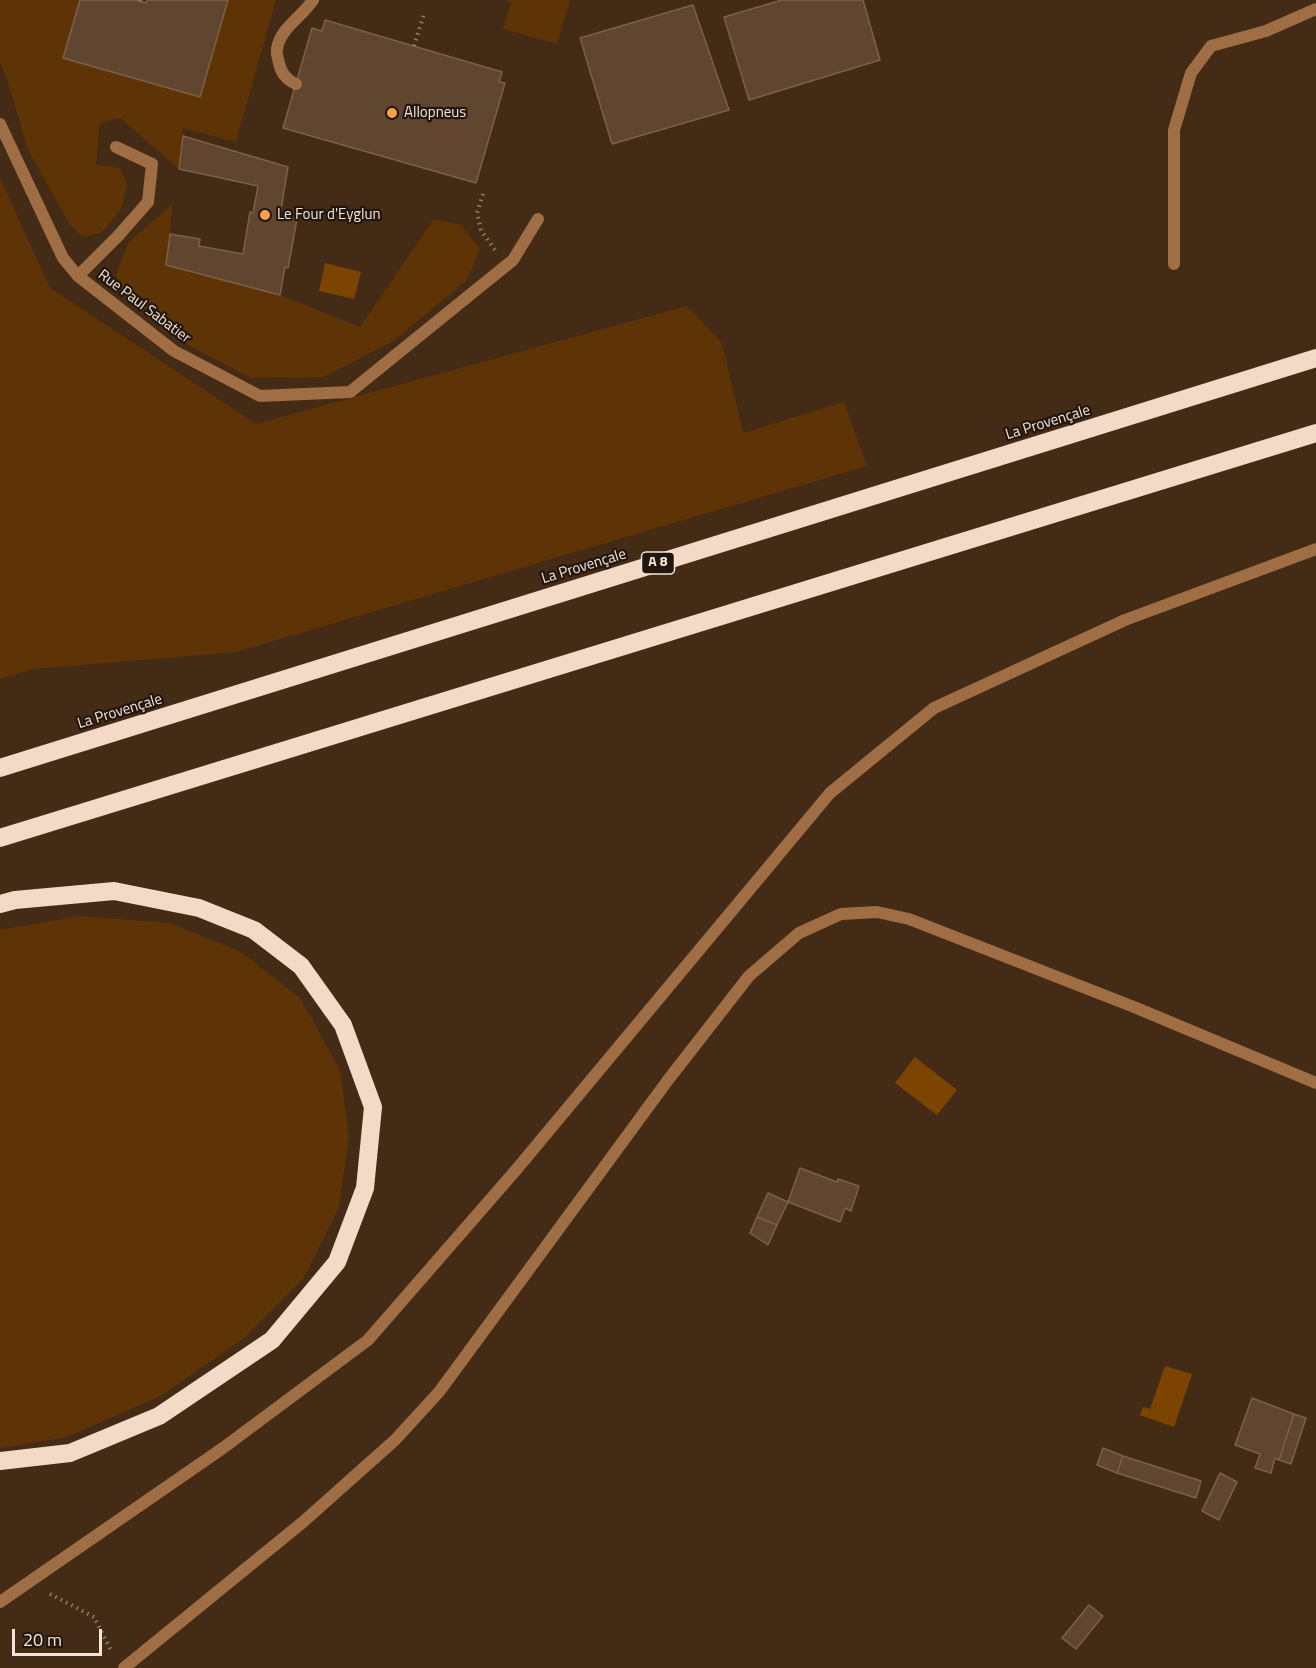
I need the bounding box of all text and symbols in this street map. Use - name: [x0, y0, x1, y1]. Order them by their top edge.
- place label: Allopneus: [404, 104, 466, 122]
- marker: Allopneus: [385, 106, 399, 120]
- place label: Le Four d'Eyglun: [277, 206, 380, 224]
- marker: Le Four d'Eyglun: [258, 208, 272, 222]
- street label: Rue Paul Sabatier: [94, 266, 194, 348]
- street label: La Provençale: [1004, 402, 1092, 444]
- street label: La Provençale: [540, 546, 628, 588]
- road number: A 8: [642, 552, 674, 574]
- street label: La Provençale: [76, 691, 164, 733]
- scale bar: [15, 1617, 105, 1655]
- text: 20 m: [23, 1626, 62, 1653]

